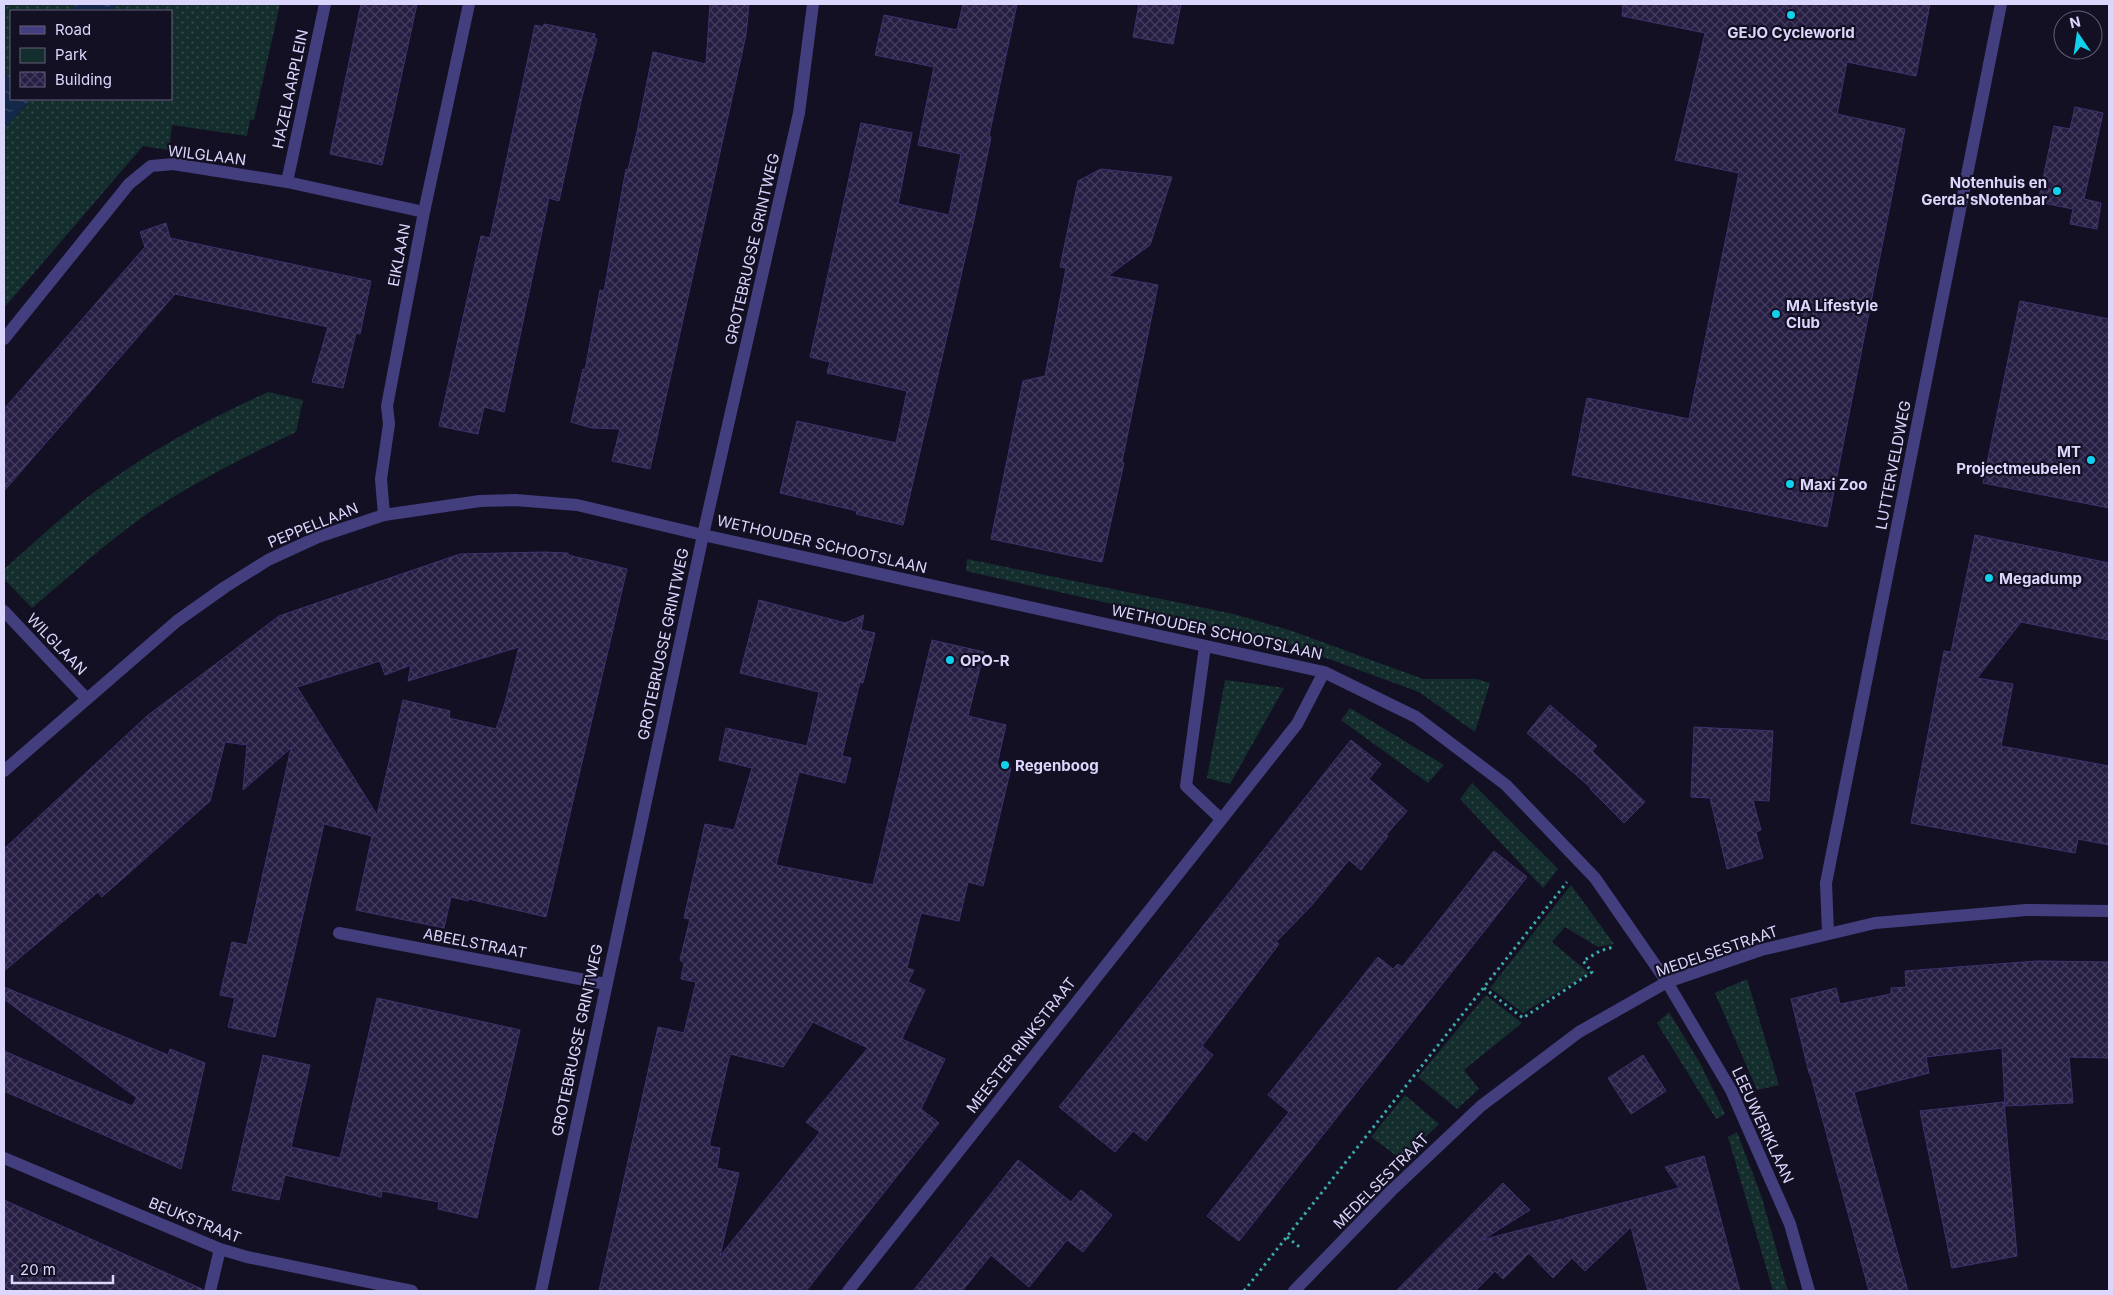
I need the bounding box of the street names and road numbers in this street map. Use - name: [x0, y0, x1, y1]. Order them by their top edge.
- street label: HAZELAARPLEIN: [268, 28, 312, 150]
- street label: WILGLAAN: [167, 141, 247, 169]
- street label: GROTEBRUGSE GRINTWEG: [721, 151, 783, 347]
- street label: EIKLAAN: [384, 222, 414, 288]
- street label: LUTTERVELDWEG: [1871, 399, 1915, 531]
- street label: PEPPELLAAN: [265, 498, 361, 552]
- street label: WETHOUDER SCHOOTSLAAN: [715, 511, 929, 577]
- street label: GROTEBRUGSE GRINTWEG: [633, 546, 693, 742]
- street label: WETHOUDER SCHOOTSLAAN: [1110, 600, 1324, 664]
- street label: WILGLAAN: [23, 609, 91, 679]
- street label: MEDELSESTRAAT: [1653, 921, 1781, 981]
- street label: ABEELSTRAAT: [422, 924, 528, 962]
- street label: GROTEBRUGSE GRINTWEG: [547, 942, 607, 1138]
- street label: MEESTER RINKSTRAAT: [962, 973, 1080, 1117]
- street label: LEEUWERIKLAAN: [1728, 1064, 1798, 1186]
- street label: MEDELSESTRAAT: [1329, 1129, 1433, 1233]
- street label: BEUKSTRAAT: [146, 1193, 244, 1247]

